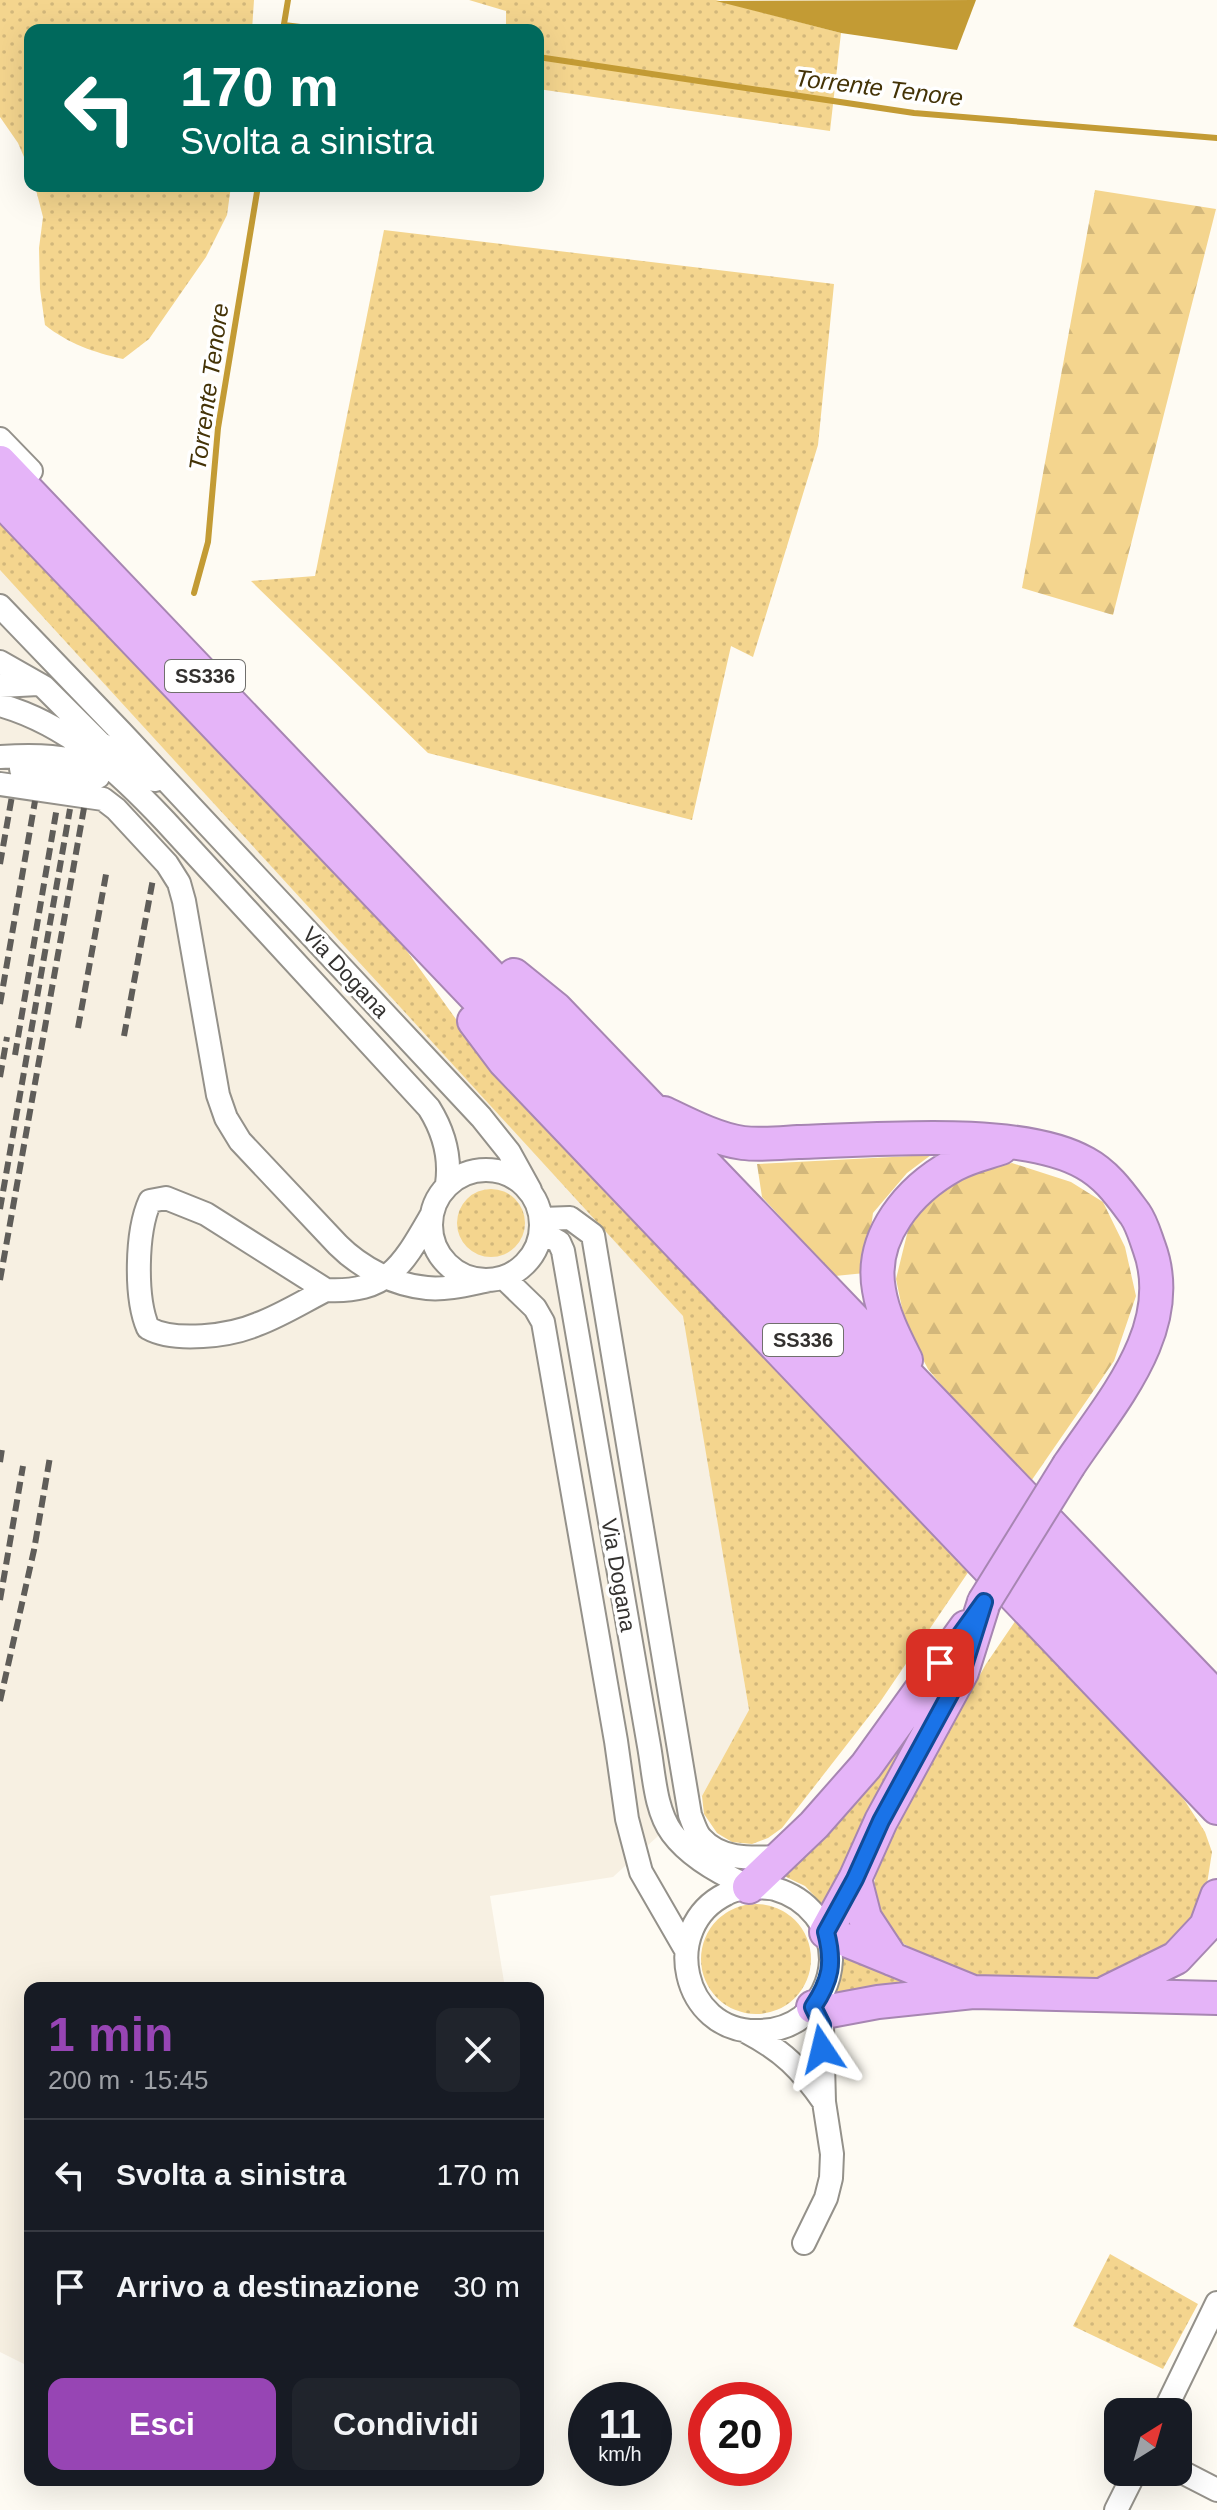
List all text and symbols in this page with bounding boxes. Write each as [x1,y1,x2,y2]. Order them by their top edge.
text: 170 m [180,55,339,118]
icon: left [48,56,152,160]
water label: Torrente Tenore [794,64,965,111]
text: Svolta a sinistra [180,121,434,162]
water label: Torrente Tenore [183,301,234,472]
road number: SS336 [165,660,245,692]
street label: Via Dogana [297,922,394,1023]
road number: SS336 [763,1324,843,1356]
street label: Via Dogana [596,1516,641,1634]
pin [906,1629,974,1697]
icon: arrive [918,1641,962,1685]
position arrow [780,2007,864,2091]
text: 1 min [48,2008,173,2061]
button: close [436,2008,520,2092]
text: 200 m · 15:45 [48,2065,208,2095]
icon: left [48,2153,92,2197]
text: Svolta a sinistra [116,2158,346,2191]
text: 170 m [437,2158,520,2191]
icon: arrive [48,2265,92,2309]
text: Arrivo a destinazione [116,2270,419,2303]
text: 30 m [453,2270,520,2303]
button: Esci [48,2378,276,2470]
button: Condividi [292,2378,520,2470]
speed limit sign: 20 [688,2382,792,2486]
north arrow [1104,2398,1192,2486]
map controls [1104,2398,1192,2486]
text: 11 [599,2402,641,2446]
text: km/h [598,2443,642,2465]

